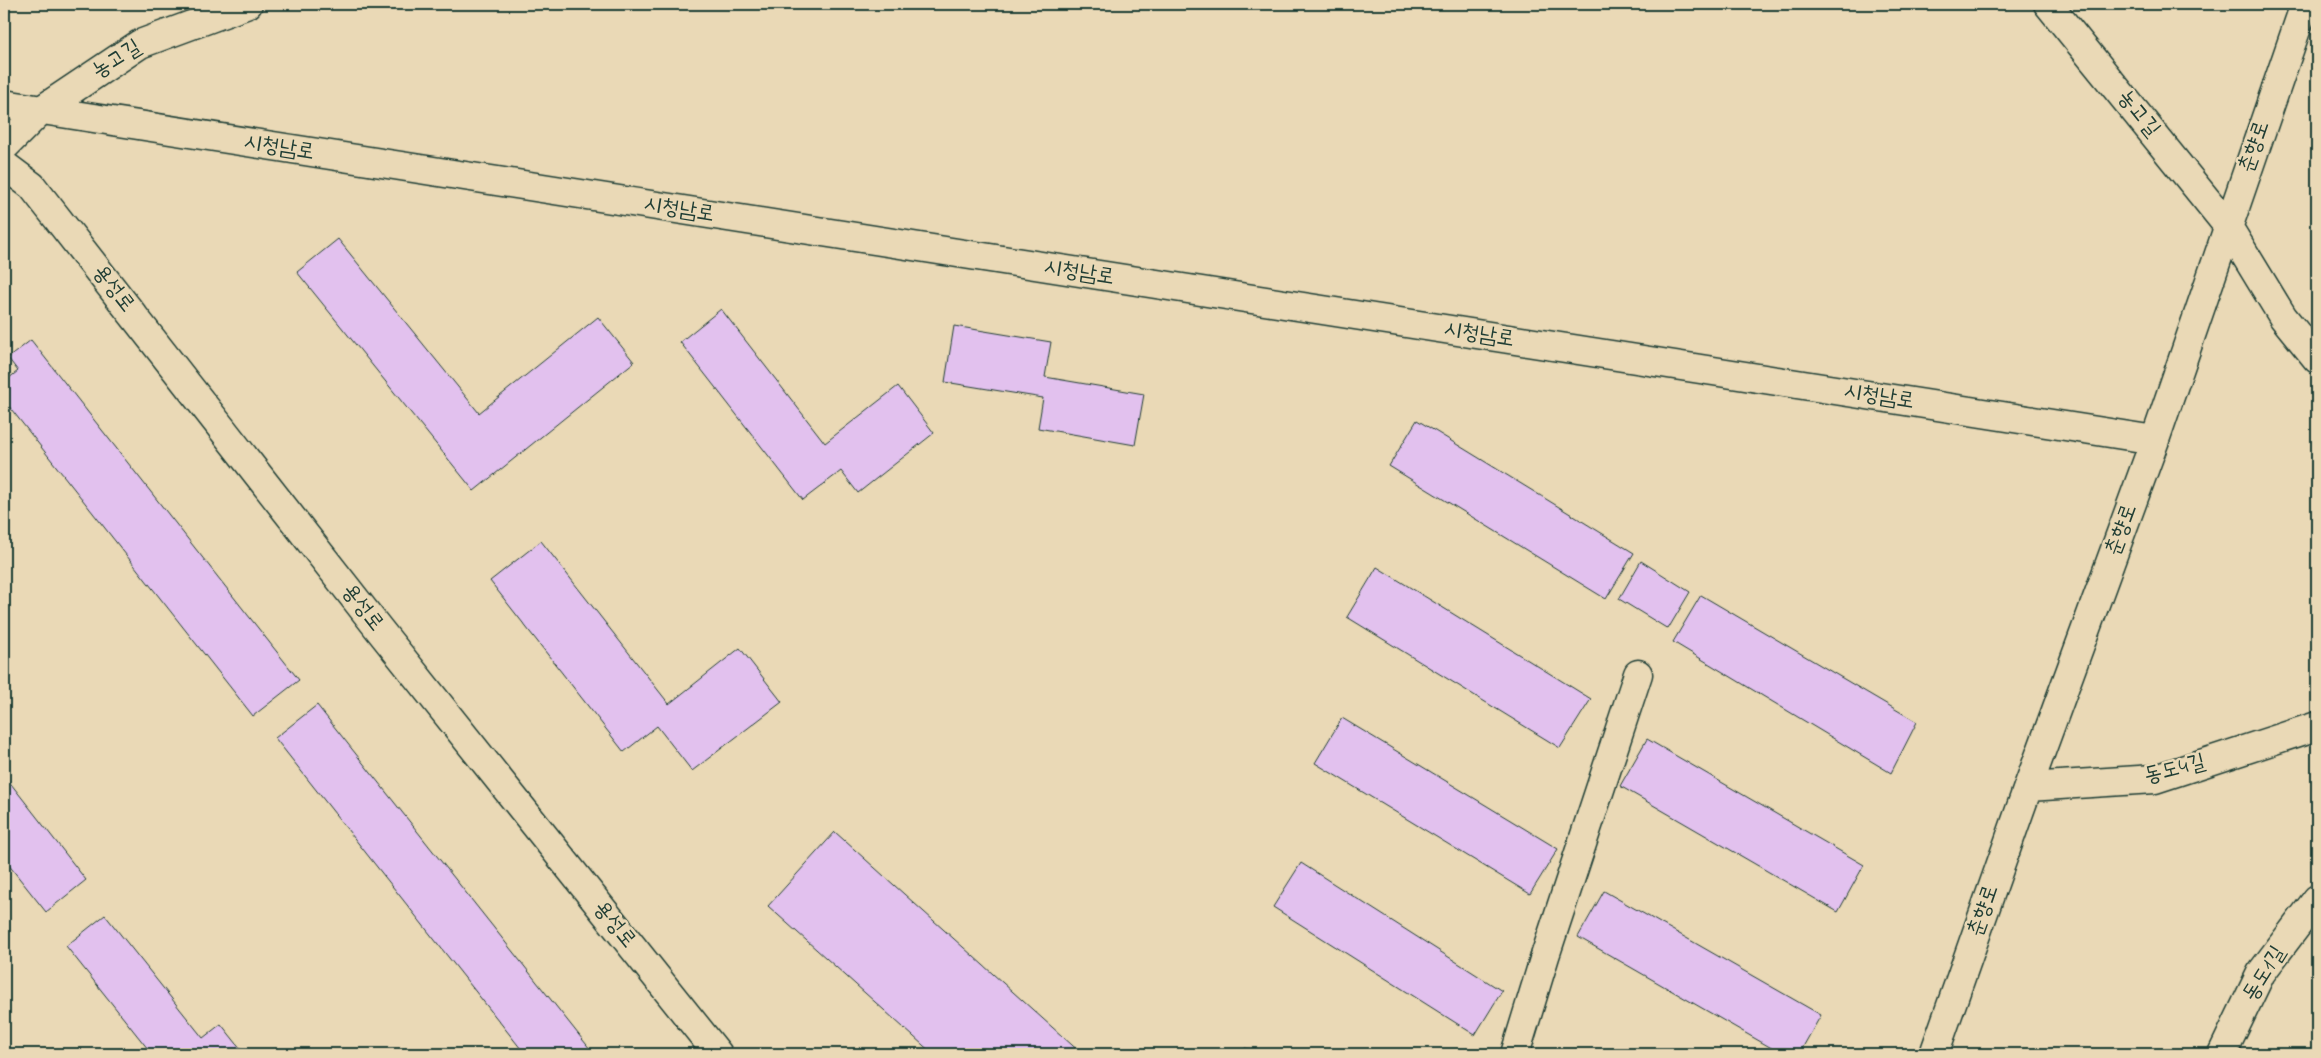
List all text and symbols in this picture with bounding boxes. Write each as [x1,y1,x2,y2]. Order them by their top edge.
street label: 농고길 [86,32,148,88]
street label: 농고길 [2109,83,2167,145]
street label: 춘향로 [2231,117,2279,177]
street label: 시청남로 [242,127,316,169]
street label: 시청남로 [642,189,716,231]
street label: 시청남로 [1042,252,1116,294]
street label: 용성로 [84,258,142,320]
street label: 시청남로 [1442,314,1516,356]
street label: 시청남로 [1842,376,1916,418]
street label: 춘향로 [2098,500,2146,560]
street label: 용성로 [333,577,391,639]
street label: 동도4길 [2141,747,2209,793]
street label: 춘향로 [1960,881,2008,941]
street label: 용성로 [585,894,643,956]
street label: 동도1길 [2236,940,2295,1008]

